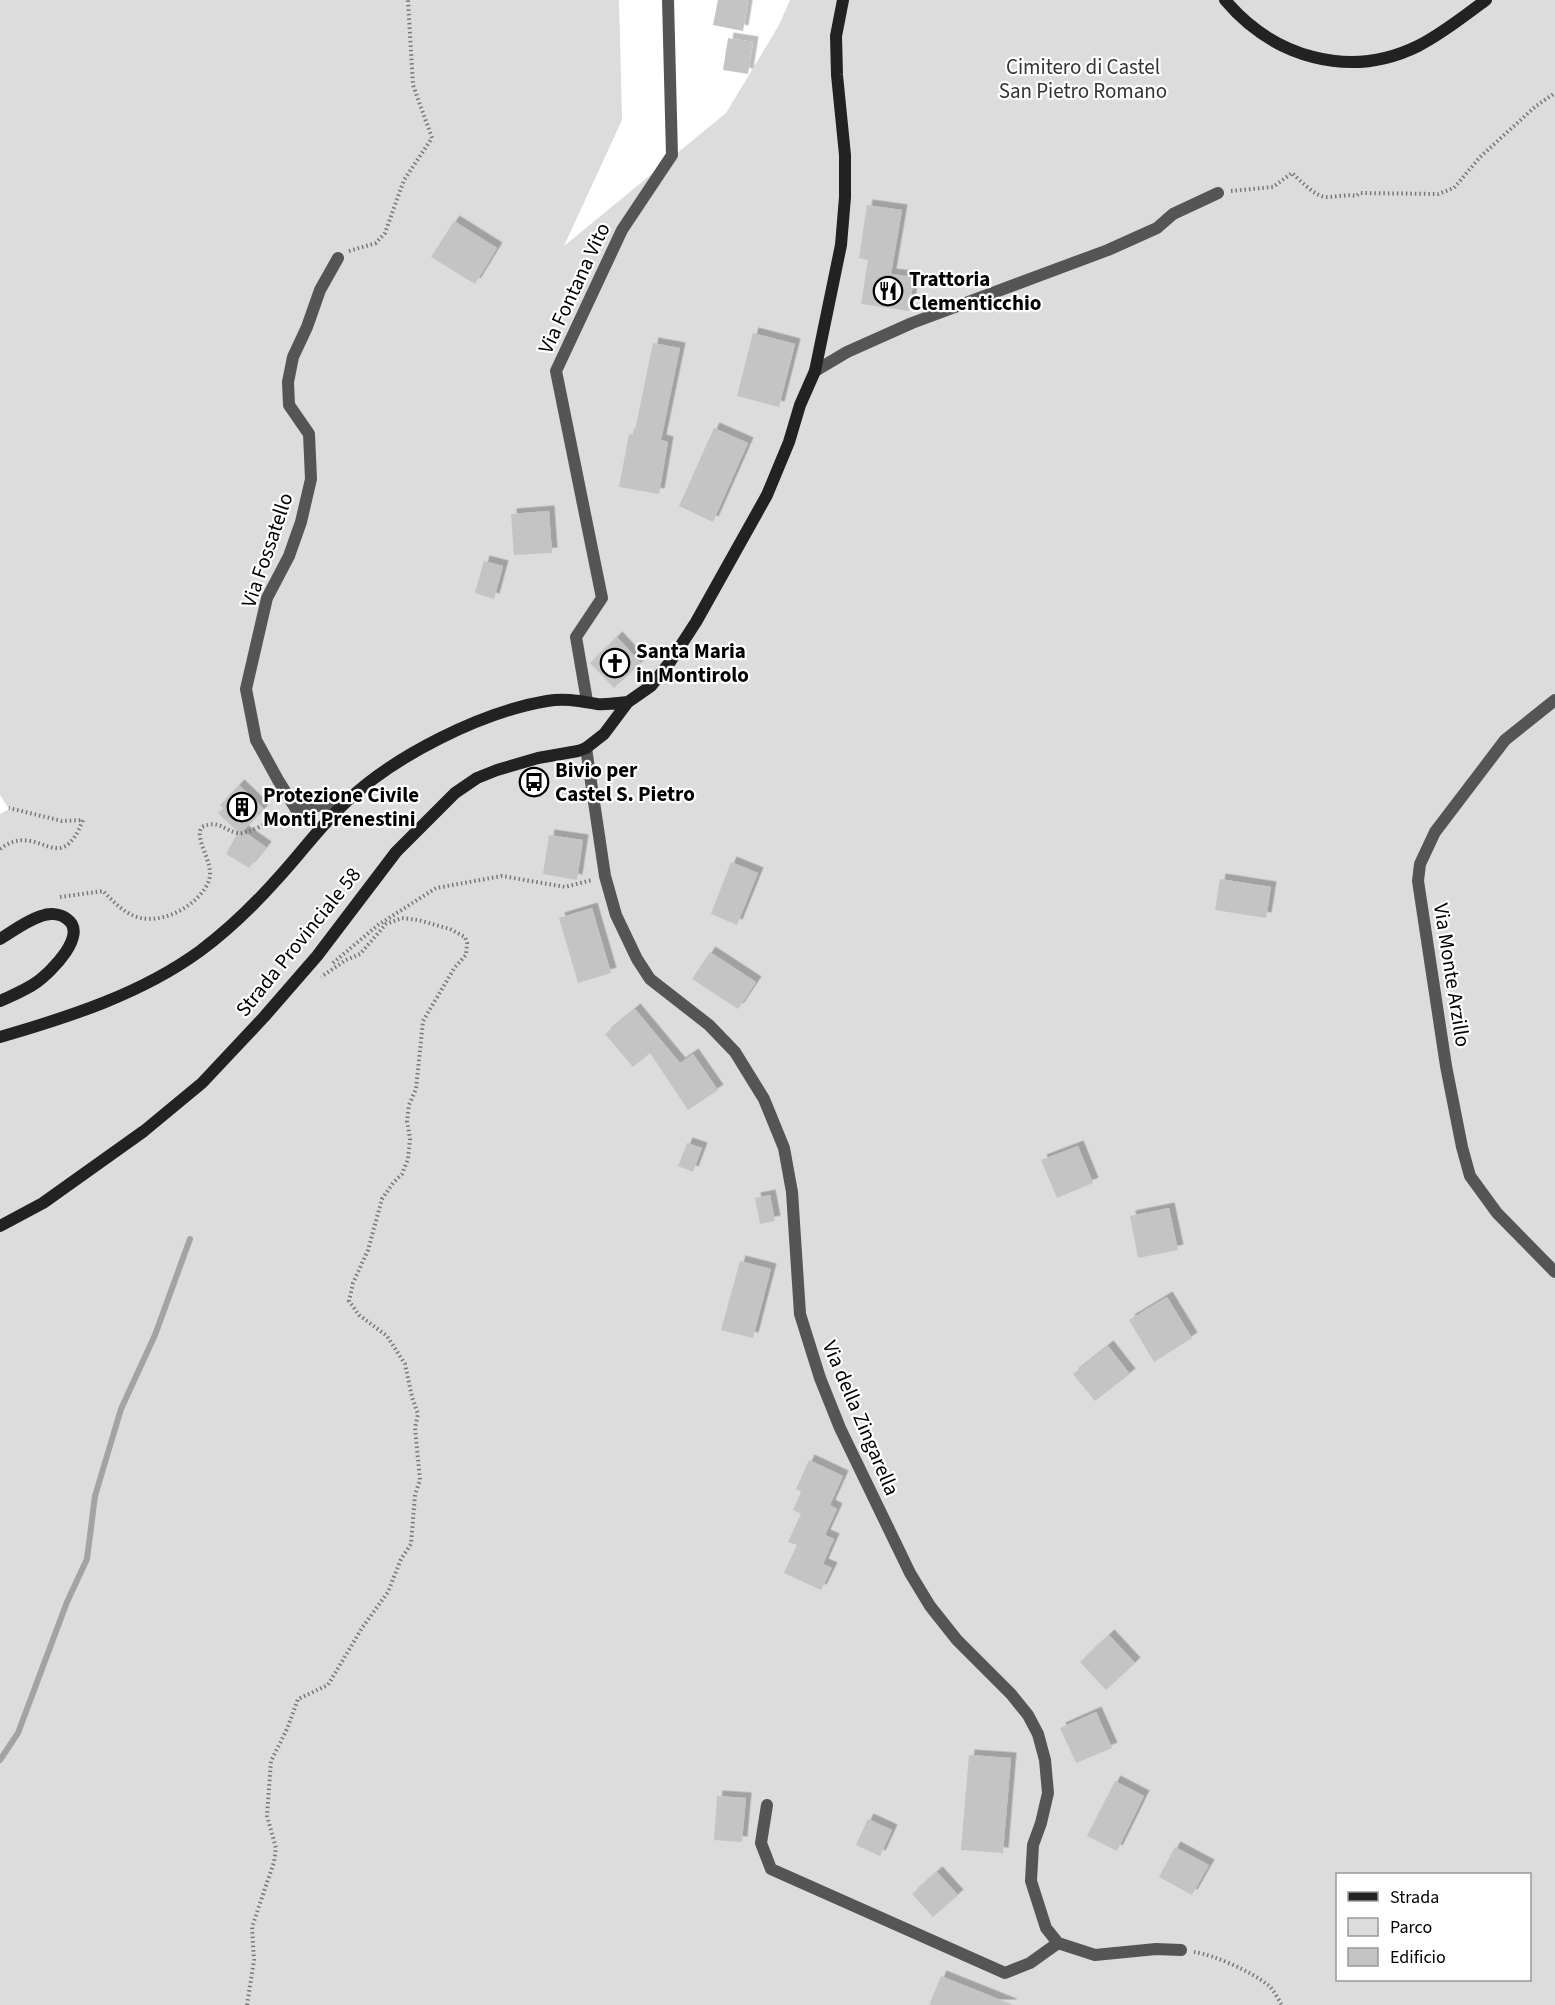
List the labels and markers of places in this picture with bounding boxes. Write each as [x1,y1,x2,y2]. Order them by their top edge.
place label: Trattoria Clementicchio [909,264,1041,318]
restaurant icon: Trattoria Clementicchio [872,275,904,307]
place label: Santa Maria in Montirolo [636,636,749,690]
church icon: Santa Maria in Montirolo [599,647,631,679]
place label: Bivio per Castel S. Pietro [555,755,695,809]
bus stop icon: Bivio per Castel S. Pietro [518,766,550,798]
place label: Protezione Civile Monti Prenestini [263,780,419,834]
building icon: Protezione Civile Monti Prenestini [226,791,258,823]

